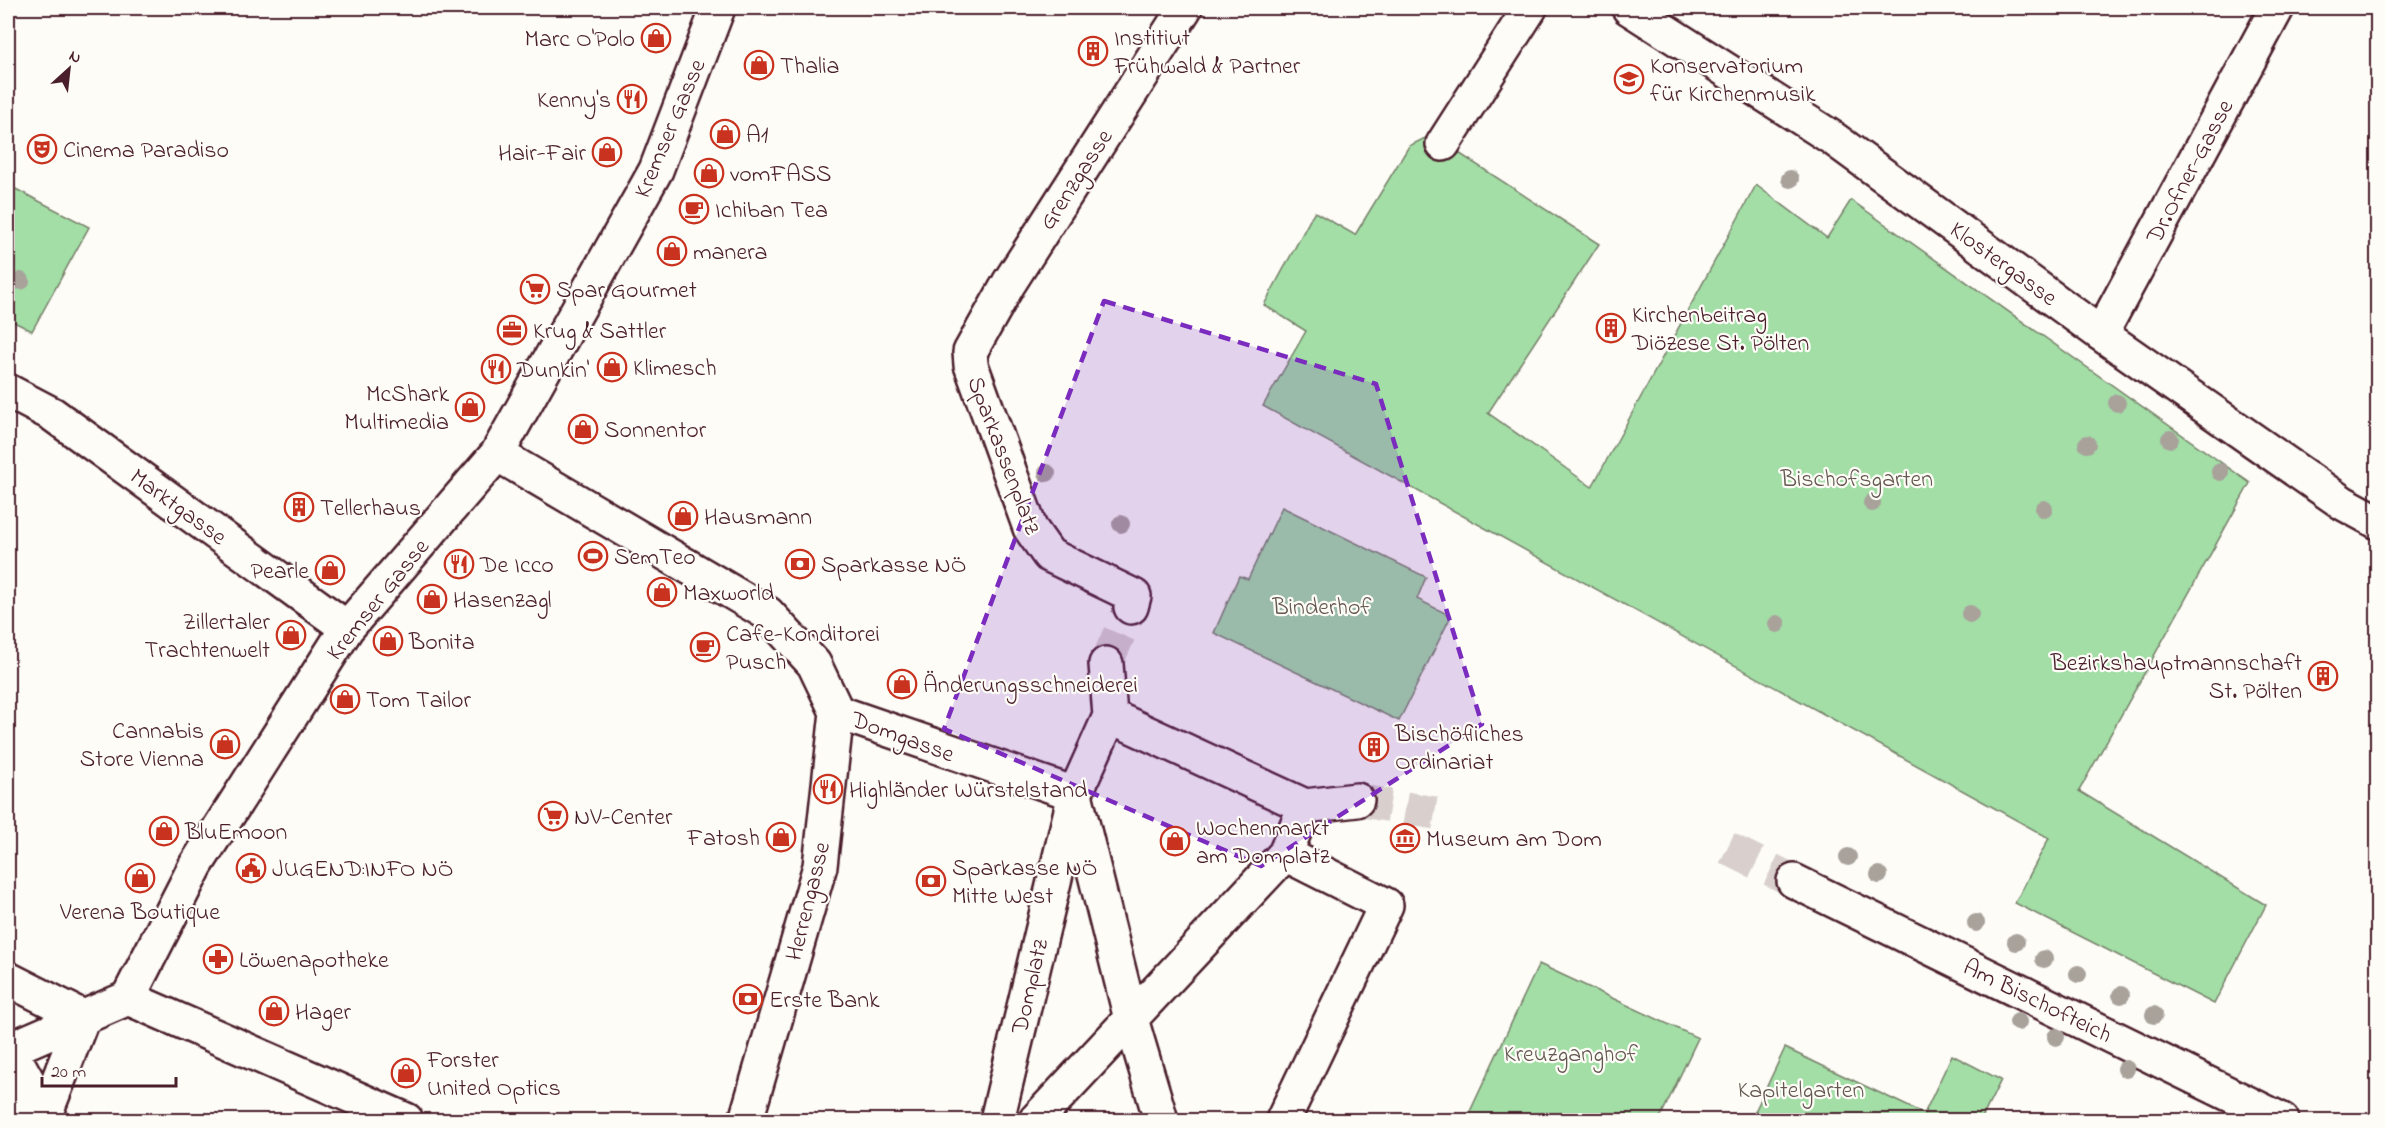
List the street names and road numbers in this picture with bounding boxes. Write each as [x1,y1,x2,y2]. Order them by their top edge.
street label: Kremser Gasse [626,54,716,204]
street label: Dr.Ofner-Gasse [2138,94,2244,251]
street label: Grenzgasse [1031,123,1123,238]
street label: Klostergasse [1941,214,2064,316]
street label: Sparkassenplatz [956,372,1049,541]
street label: Marktgasse [122,461,234,555]
street label: Kremser Gasse [319,532,439,669]
street label: Domgasse [845,703,959,773]
street label: Herrengasse [778,838,841,965]
street label: Domplatz [1003,935,1060,1038]
street label: Am Bischofteich [1956,951,2117,1053]

